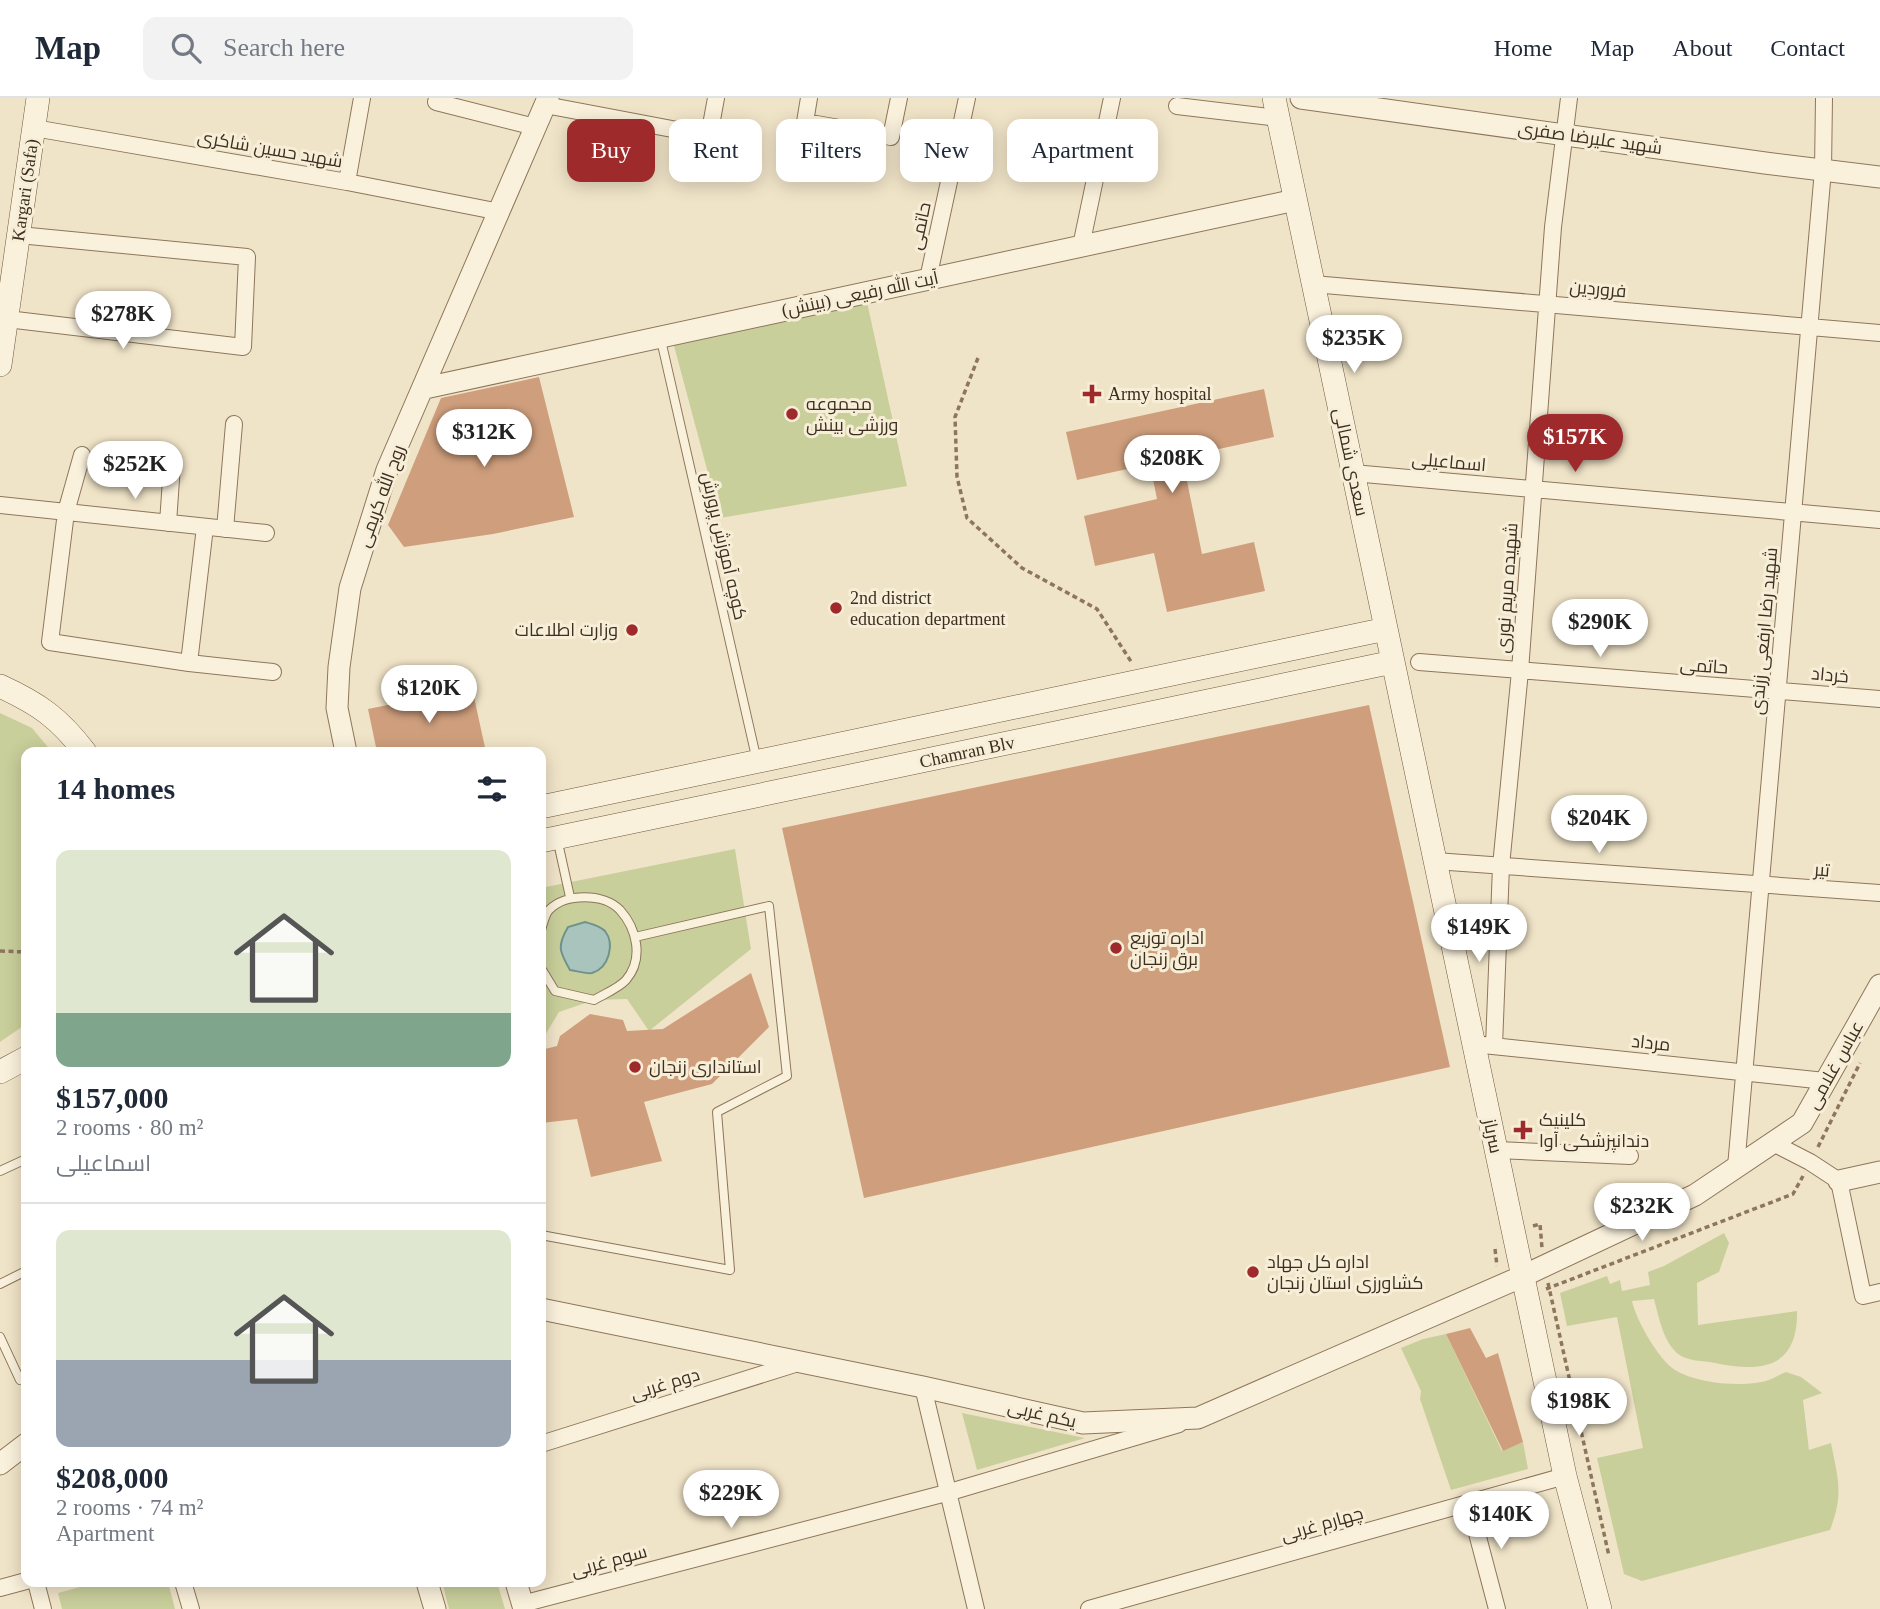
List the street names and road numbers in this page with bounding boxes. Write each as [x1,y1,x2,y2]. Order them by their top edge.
street label: شهید علیرضا صفری [1516,118,1663,159]
street label: شهید حسین شاکری [196,126,344,173]
street label: Kargari (Safa) [8,138,43,243]
street label: حاتمی [905,200,936,252]
street label: آیت الله رفیعی (بینش) [779,266,941,321]
street label: فروردین [1569,277,1627,302]
street label: سعدی شمالی [1329,406,1372,518]
street label: روح الله کریمی [351,441,411,551]
street label: اسماعیلی [1411,449,1487,476]
street label: کوچه آموزش پرورش [695,470,751,622]
street label: شهیده مریم نوری [1492,522,1524,654]
street label: شهید رضا ارفعی زرندی [1747,547,1782,716]
street label: حاتمی [1679,654,1729,679]
street label: خرداد [1810,663,1850,688]
street label: Chamran Blv [918,732,1016,772]
street label: تیر [1813,859,1831,882]
street label: عباس غلامی [1803,1017,1868,1113]
street label: مرداد [1630,1031,1672,1056]
street label: سرباز [1478,1116,1506,1155]
street label: دوم غربی [628,1364,702,1406]
street label: یکم غربی [1005,1396,1078,1434]
street label: چهارم غربی [1279,1503,1366,1547]
street label: سوم غربی [569,1541,650,1583]

